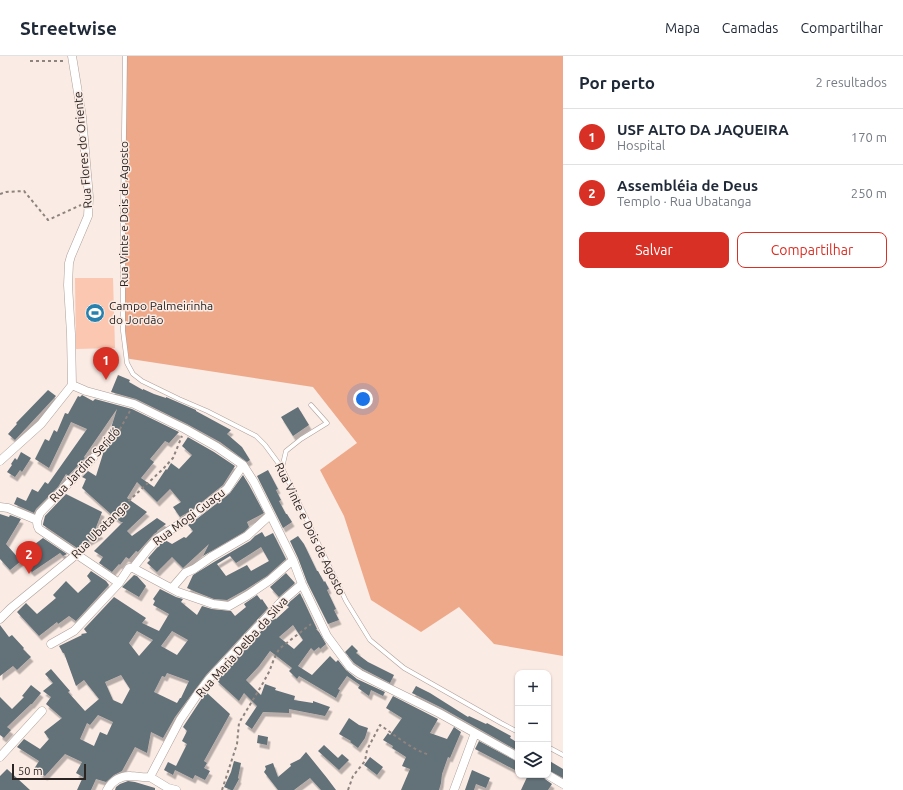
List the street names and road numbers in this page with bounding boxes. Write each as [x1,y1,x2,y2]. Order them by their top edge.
street label: Rua Flores do Oriente [71,91,94,209]
street label: Rua Vinte e Dois de Agosto [117,141,130,287]
street label: Rua Jardim Seridó [47,425,123,505]
street label: Rua Vinte e Dois de Agosto [273,460,348,597]
street label: Rua Mogi Guaçu [150,485,227,548]
street label: Rua Ubatanga [68,498,131,561]
street label: Rua Maria Delba da Silva [193,594,290,700]

